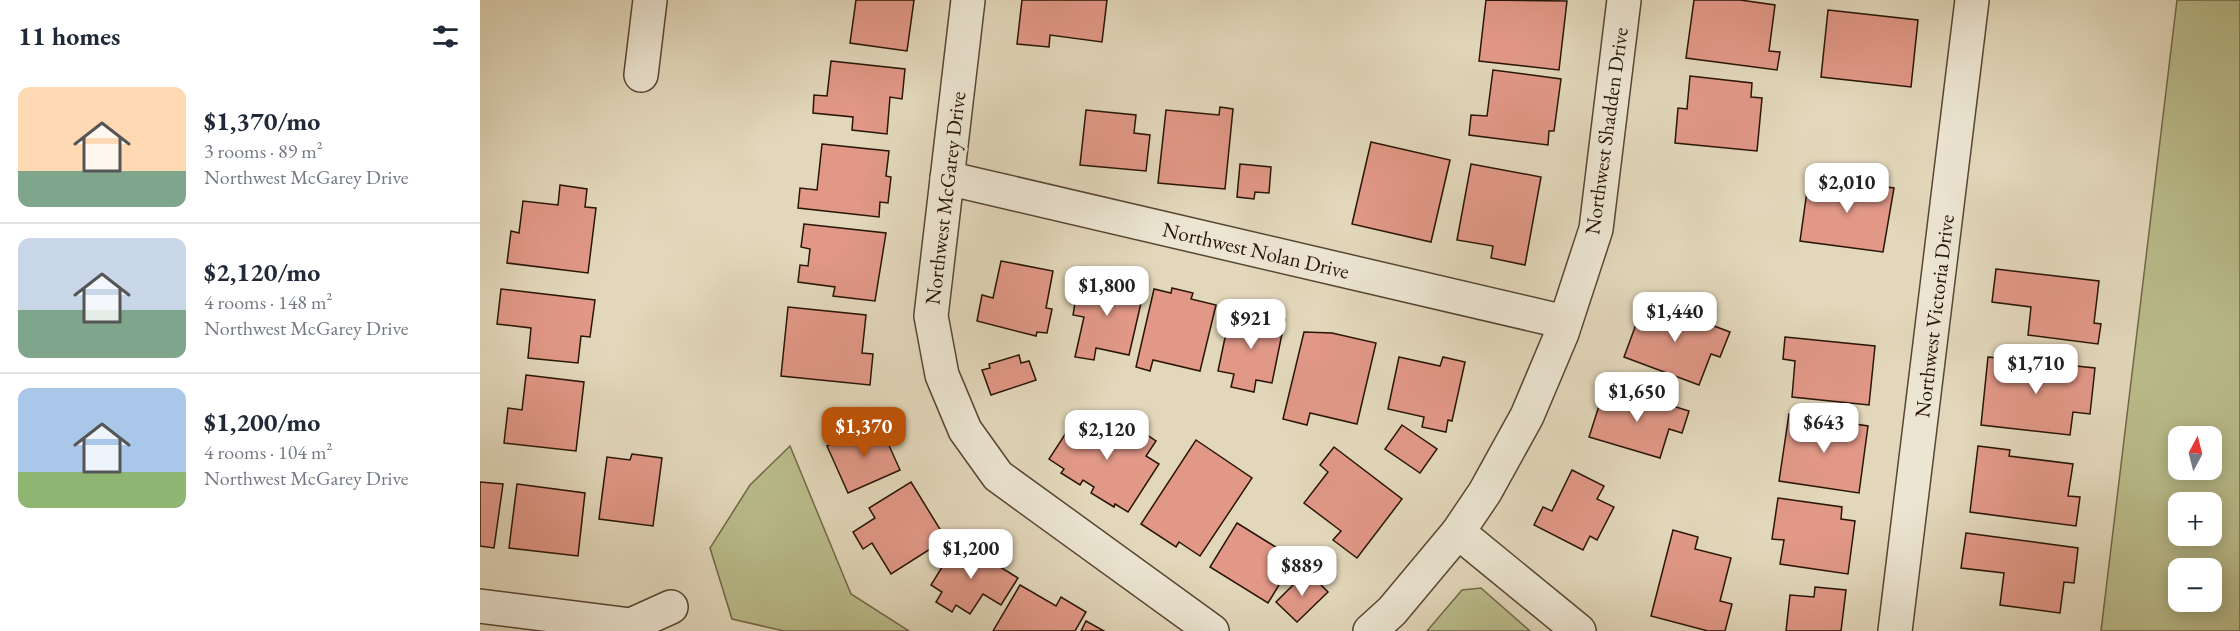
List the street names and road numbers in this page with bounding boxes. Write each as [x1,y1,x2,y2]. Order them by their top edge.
street label: Northwest Shadden Drive [1578,26,1634,236]
street label: Northwest McGarey Drive [919,90,971,306]
street label: Northwest Victoria Drive [1908,213,1960,419]
street label: Northwest Nolan Drive [1160,215,1352,285]

